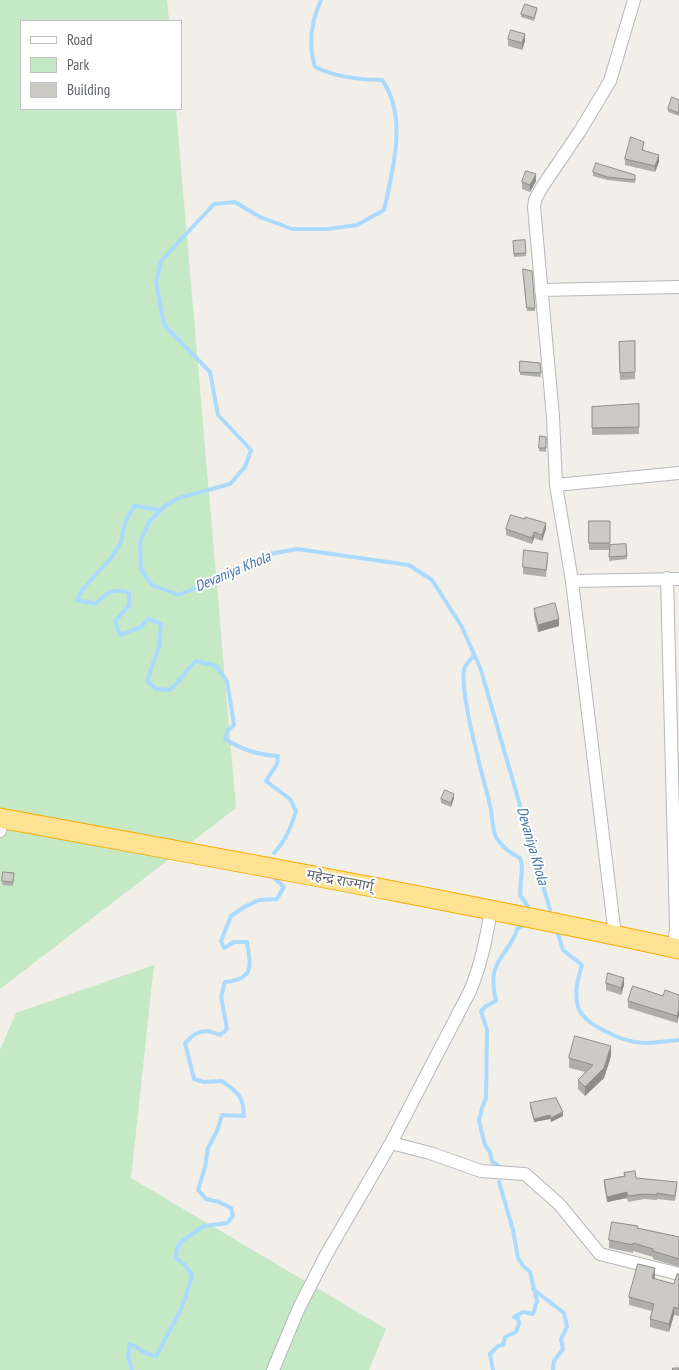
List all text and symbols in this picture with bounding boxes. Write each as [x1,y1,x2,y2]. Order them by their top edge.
legend [20,20,182,110]
text: Road [67,30,93,49]
text: Park [67,55,89,74]
text: Building [67,80,110,99]
water label: Devaniya Khola [193,548,273,596]
water label: Devaniya Khola [512,805,552,887]
street label: महेन्द्र राज्मार्ग् [305,866,375,896]

